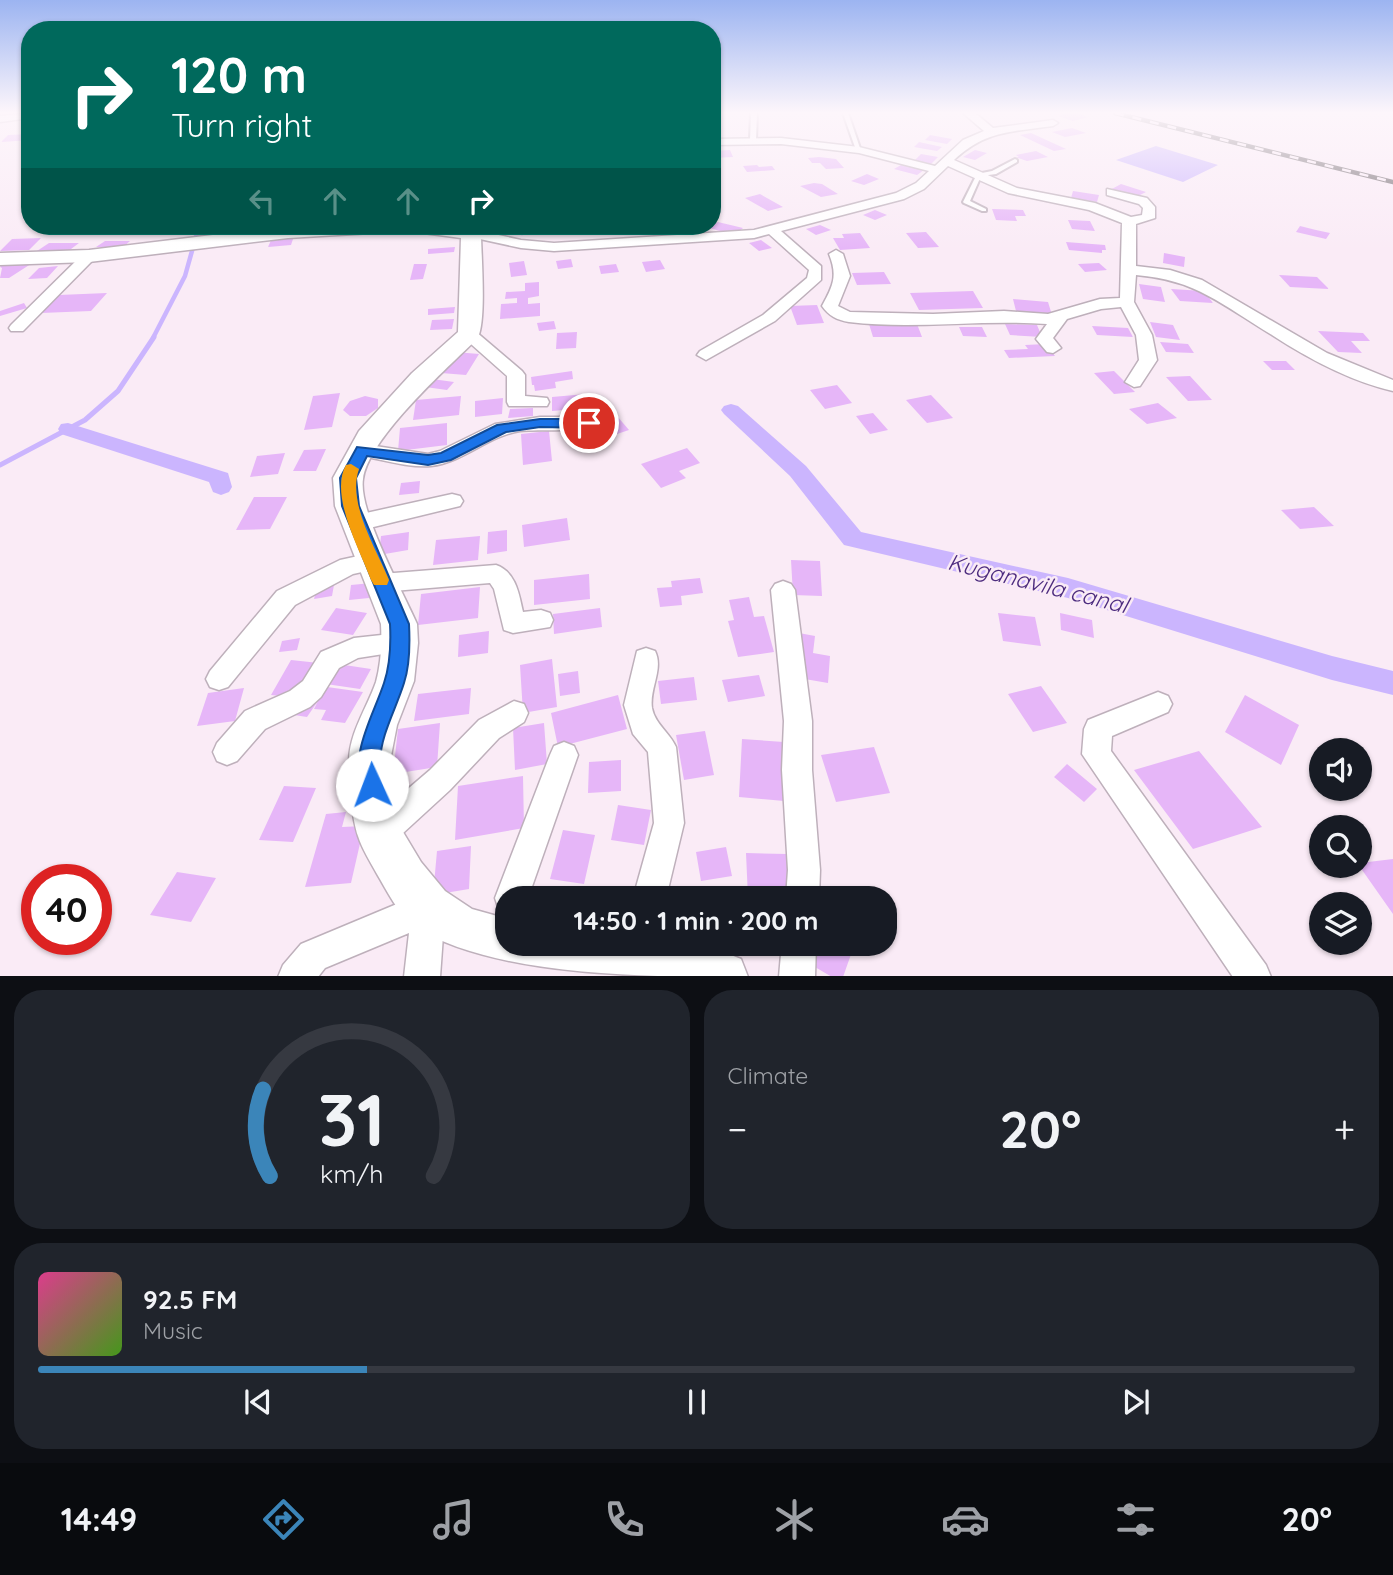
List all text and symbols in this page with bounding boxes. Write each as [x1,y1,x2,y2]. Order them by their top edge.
text: 120 m [171,44,307,105]
icon: right [56,49,147,140]
text: Turn right [171,105,312,145]
icon: left [243,182,281,220]
icon: ahead [316,182,354,220]
icon: ahead [389,182,427,220]
icon: right [462,182,500,220]
pin [559,393,619,453]
icon: arrive [570,404,608,442]
water label: Kuganavila canal [945,547,1133,620]
map controls [1309,738,1372,955]
button: sound [1309,738,1372,801]
position arrow [335,748,409,822]
button: search [1309,815,1372,878]
speed limit sign: 40 [21,864,112,955]
button: layers [1309,892,1372,955]
text: 14:50 · 1 min · 200 m [573,904,819,937]
text: Climate [728,1061,808,1090]
text: 31 [318,1073,385,1164]
text: 20° [999,1096,1081,1161]
text: − [728,1105,747,1153]
text: + [1334,1105,1355,1153]
text: km/h [320,1157,383,1188]
text: 92.5 FM [143,1283,237,1316]
text: Music [143,1316,203,1345]
icon: previous [239,1383,277,1421]
icon: pause [678,1383,716,1421]
icon: next [1117,1383,1155,1421]
icon: directions [259,1495,308,1544]
icon: music [429,1495,478,1544]
icon: phone [600,1495,649,1544]
icon: climate [770,1495,819,1544]
icon: car [941,1495,990,1544]
icon: filters [1111,1495,1160,1544]
text: 14:49 [61,1499,137,1539]
text: 20° [1282,1499,1332,1539]

